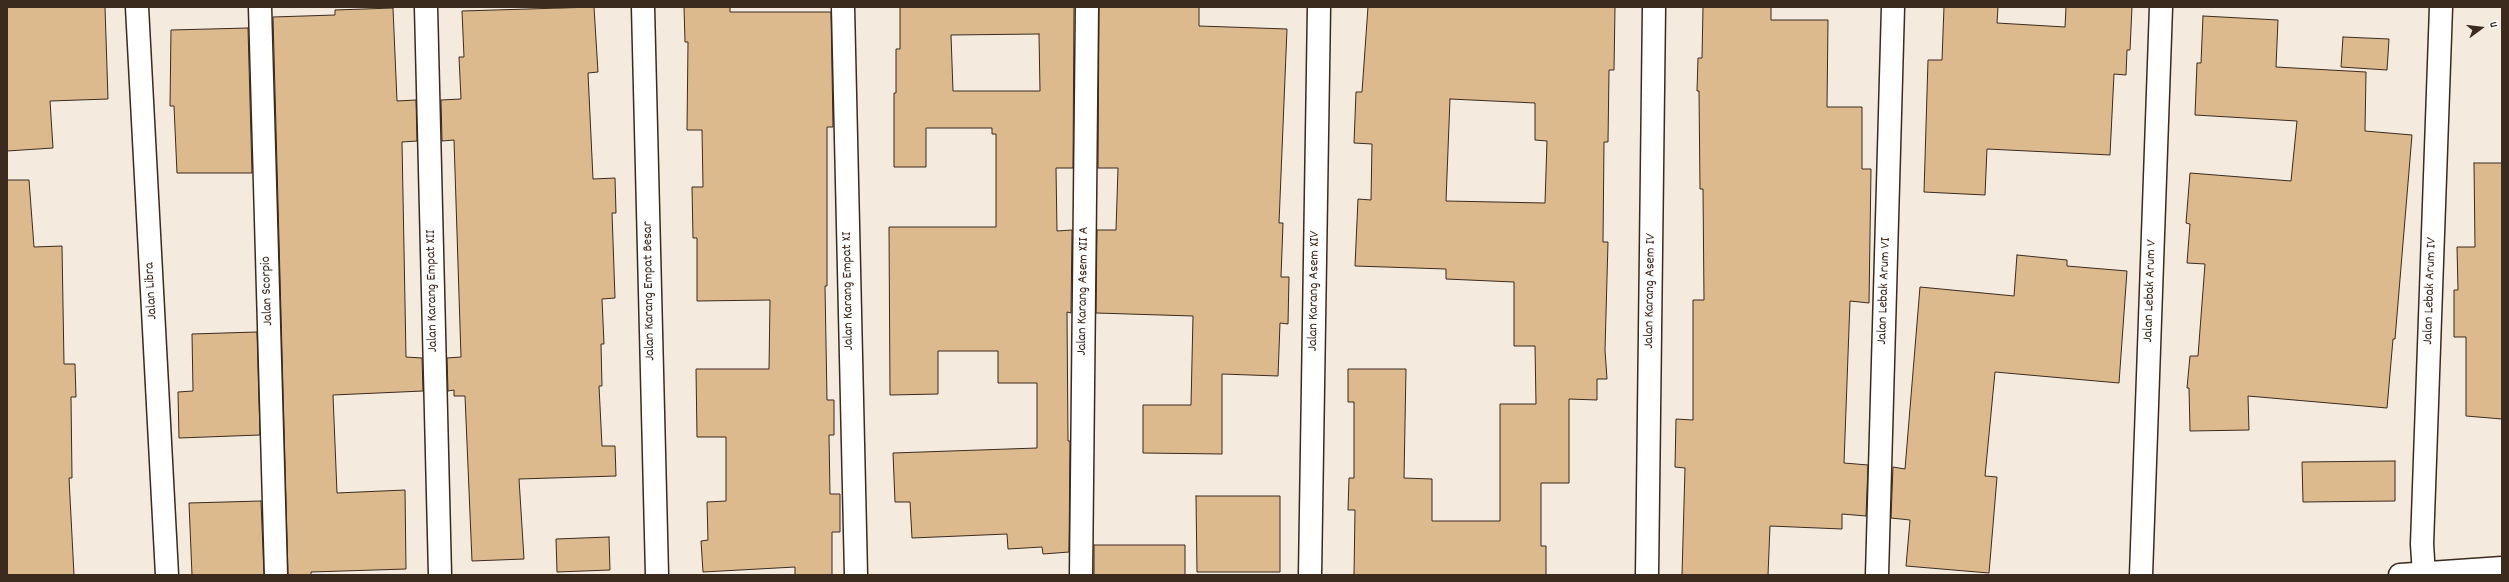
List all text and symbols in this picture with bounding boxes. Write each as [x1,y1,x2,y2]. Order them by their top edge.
north arrow [2461,8,2501,48]
text: U [2484,20,2501,30]
street label: Jalan Karang Empat Besar [640,221,660,361]
street label: Jalan Karang Asem XII A [1074,226,1094,356]
street label: Jalan Karang Empat XII [424,229,442,353]
street label: Jalan Karang Asem XIV [1306,231,1324,351]
street label: Jalan Karang Empat XI [840,232,858,350]
street label: Jalan Karang Asem IV [1642,233,1660,349]
street label: Jalan Lebak Arum VI [1875,237,1895,345]
street label: Jalan Lebak Arum IV [2421,237,2441,345]
street label: Jalan Lebak Arum V [2141,239,2161,343]
street label: Jalan Scorpio [258,256,278,326]
street label: Jalan Libra [142,262,162,320]

